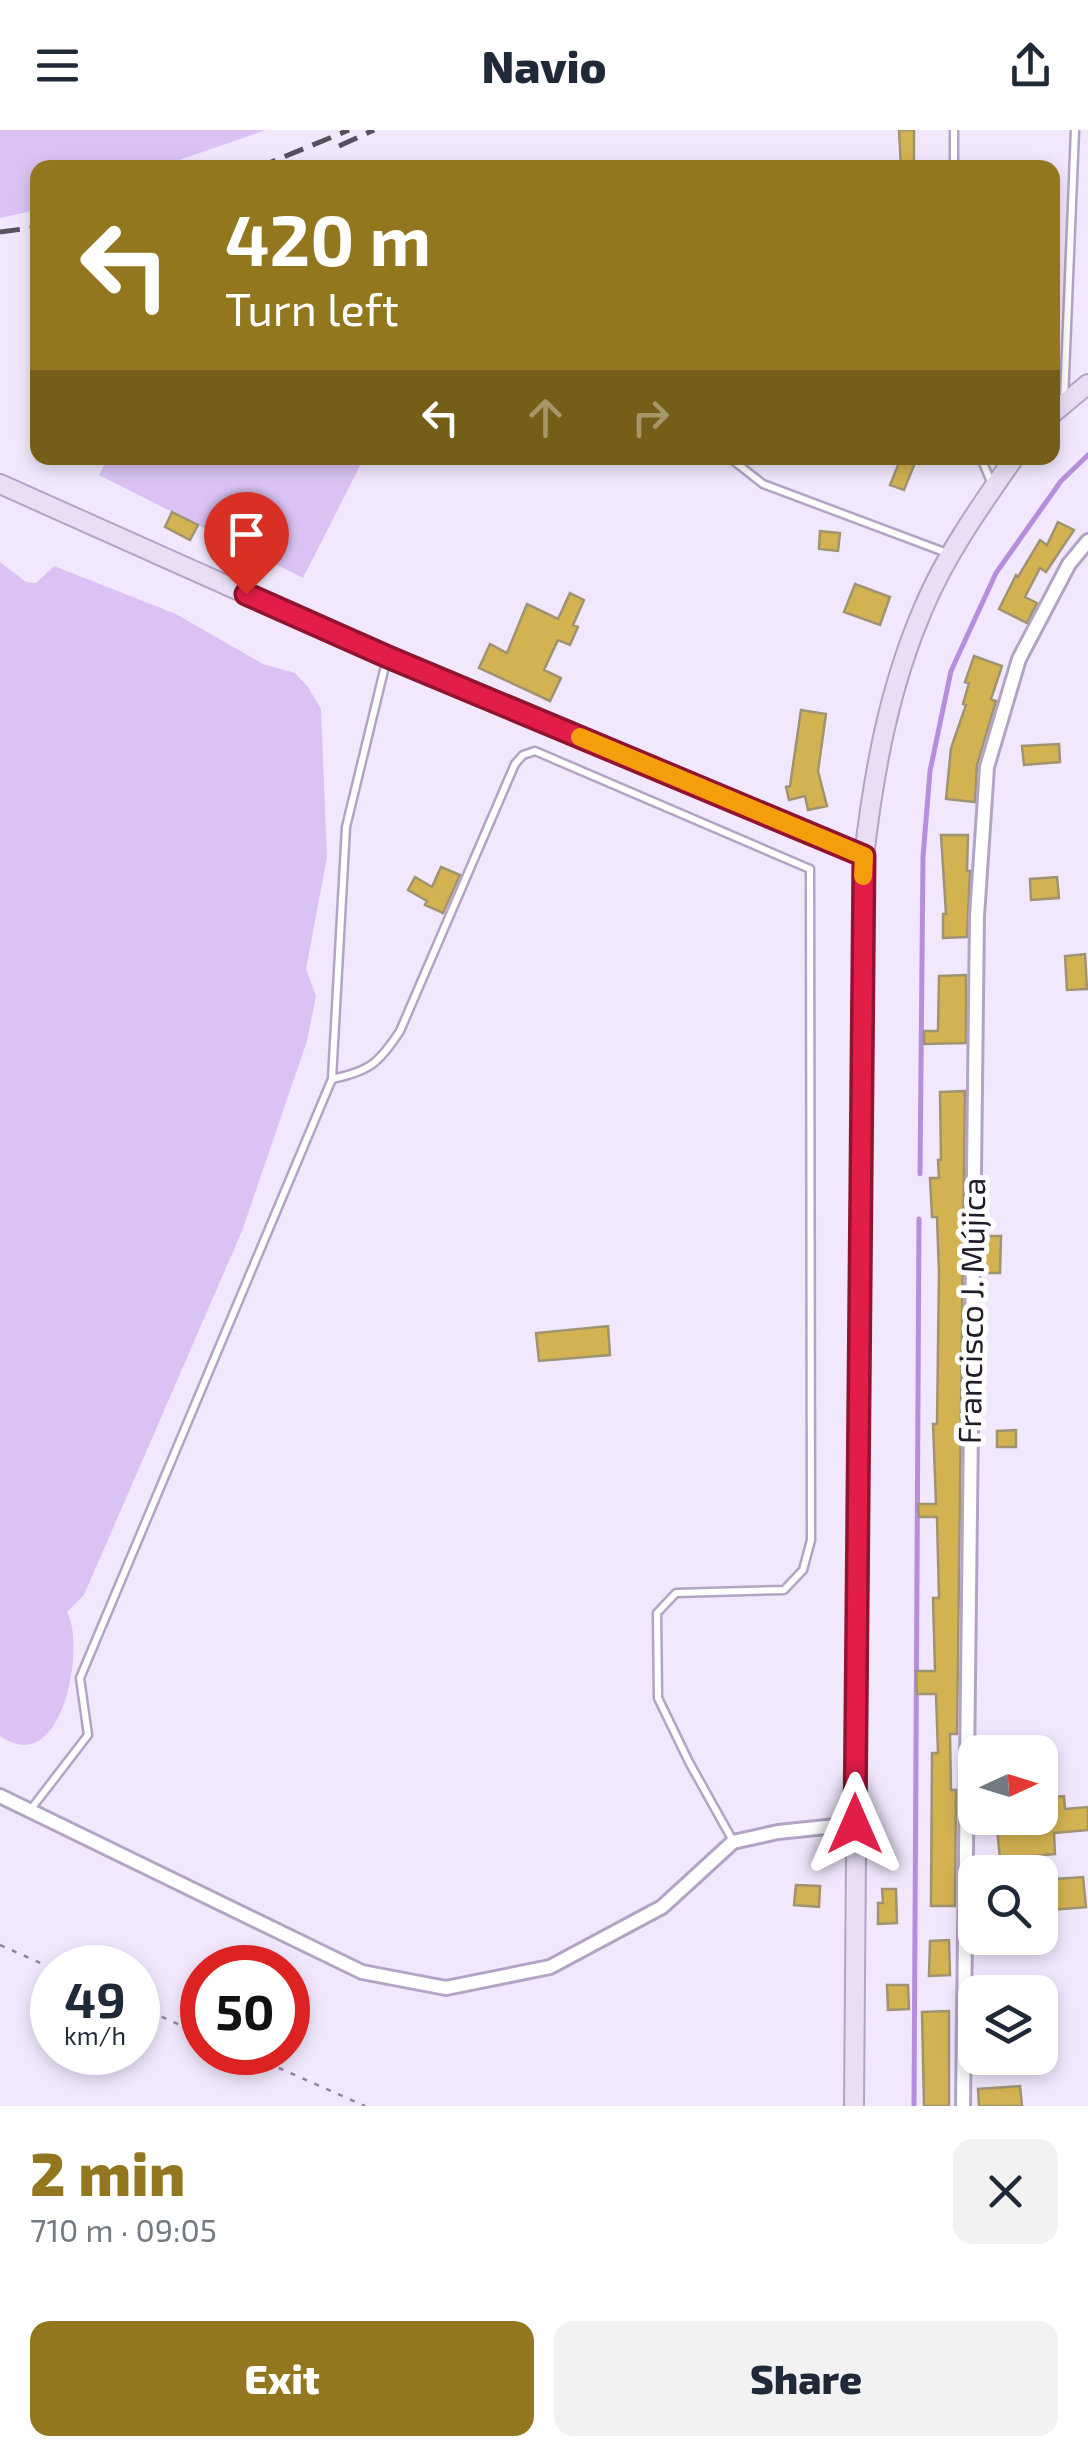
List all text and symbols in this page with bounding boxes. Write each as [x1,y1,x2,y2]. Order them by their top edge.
icon: menu [30,38,85,93]
text: Navio [481,38,607,92]
icon: share [1003,38,1058,93]
text: 420 m [225,196,431,280]
icon: left [60,200,190,330]
text: Turn left [225,281,399,335]
icon: left [413,390,468,445]
icon: ahead [518,390,573,445]
icon: right [623,390,678,445]
pin [204,492,289,595]
icon: arrive [219,507,274,562]
street label: Francisco J. Mújica [949,1177,992,1444]
north arrow [958,1735,1058,1835]
map controls [958,1735,1058,2075]
position arrow [803,1772,907,1876]
button: search [958,1855,1058,1955]
speed limit sign: 50 [180,1945,310,2075]
text: 49 [64,1968,126,2028]
button: layers [958,1975,1058,2075]
text: km/h [64,2020,126,2050]
text: 2 min [30,2136,185,2208]
button: close [953,2139,1058,2244]
text: 710 m · 09:05 [30,2210,217,2248]
button: Exit [30,2321,534,2436]
button: Share [554,2321,1058,2436]

